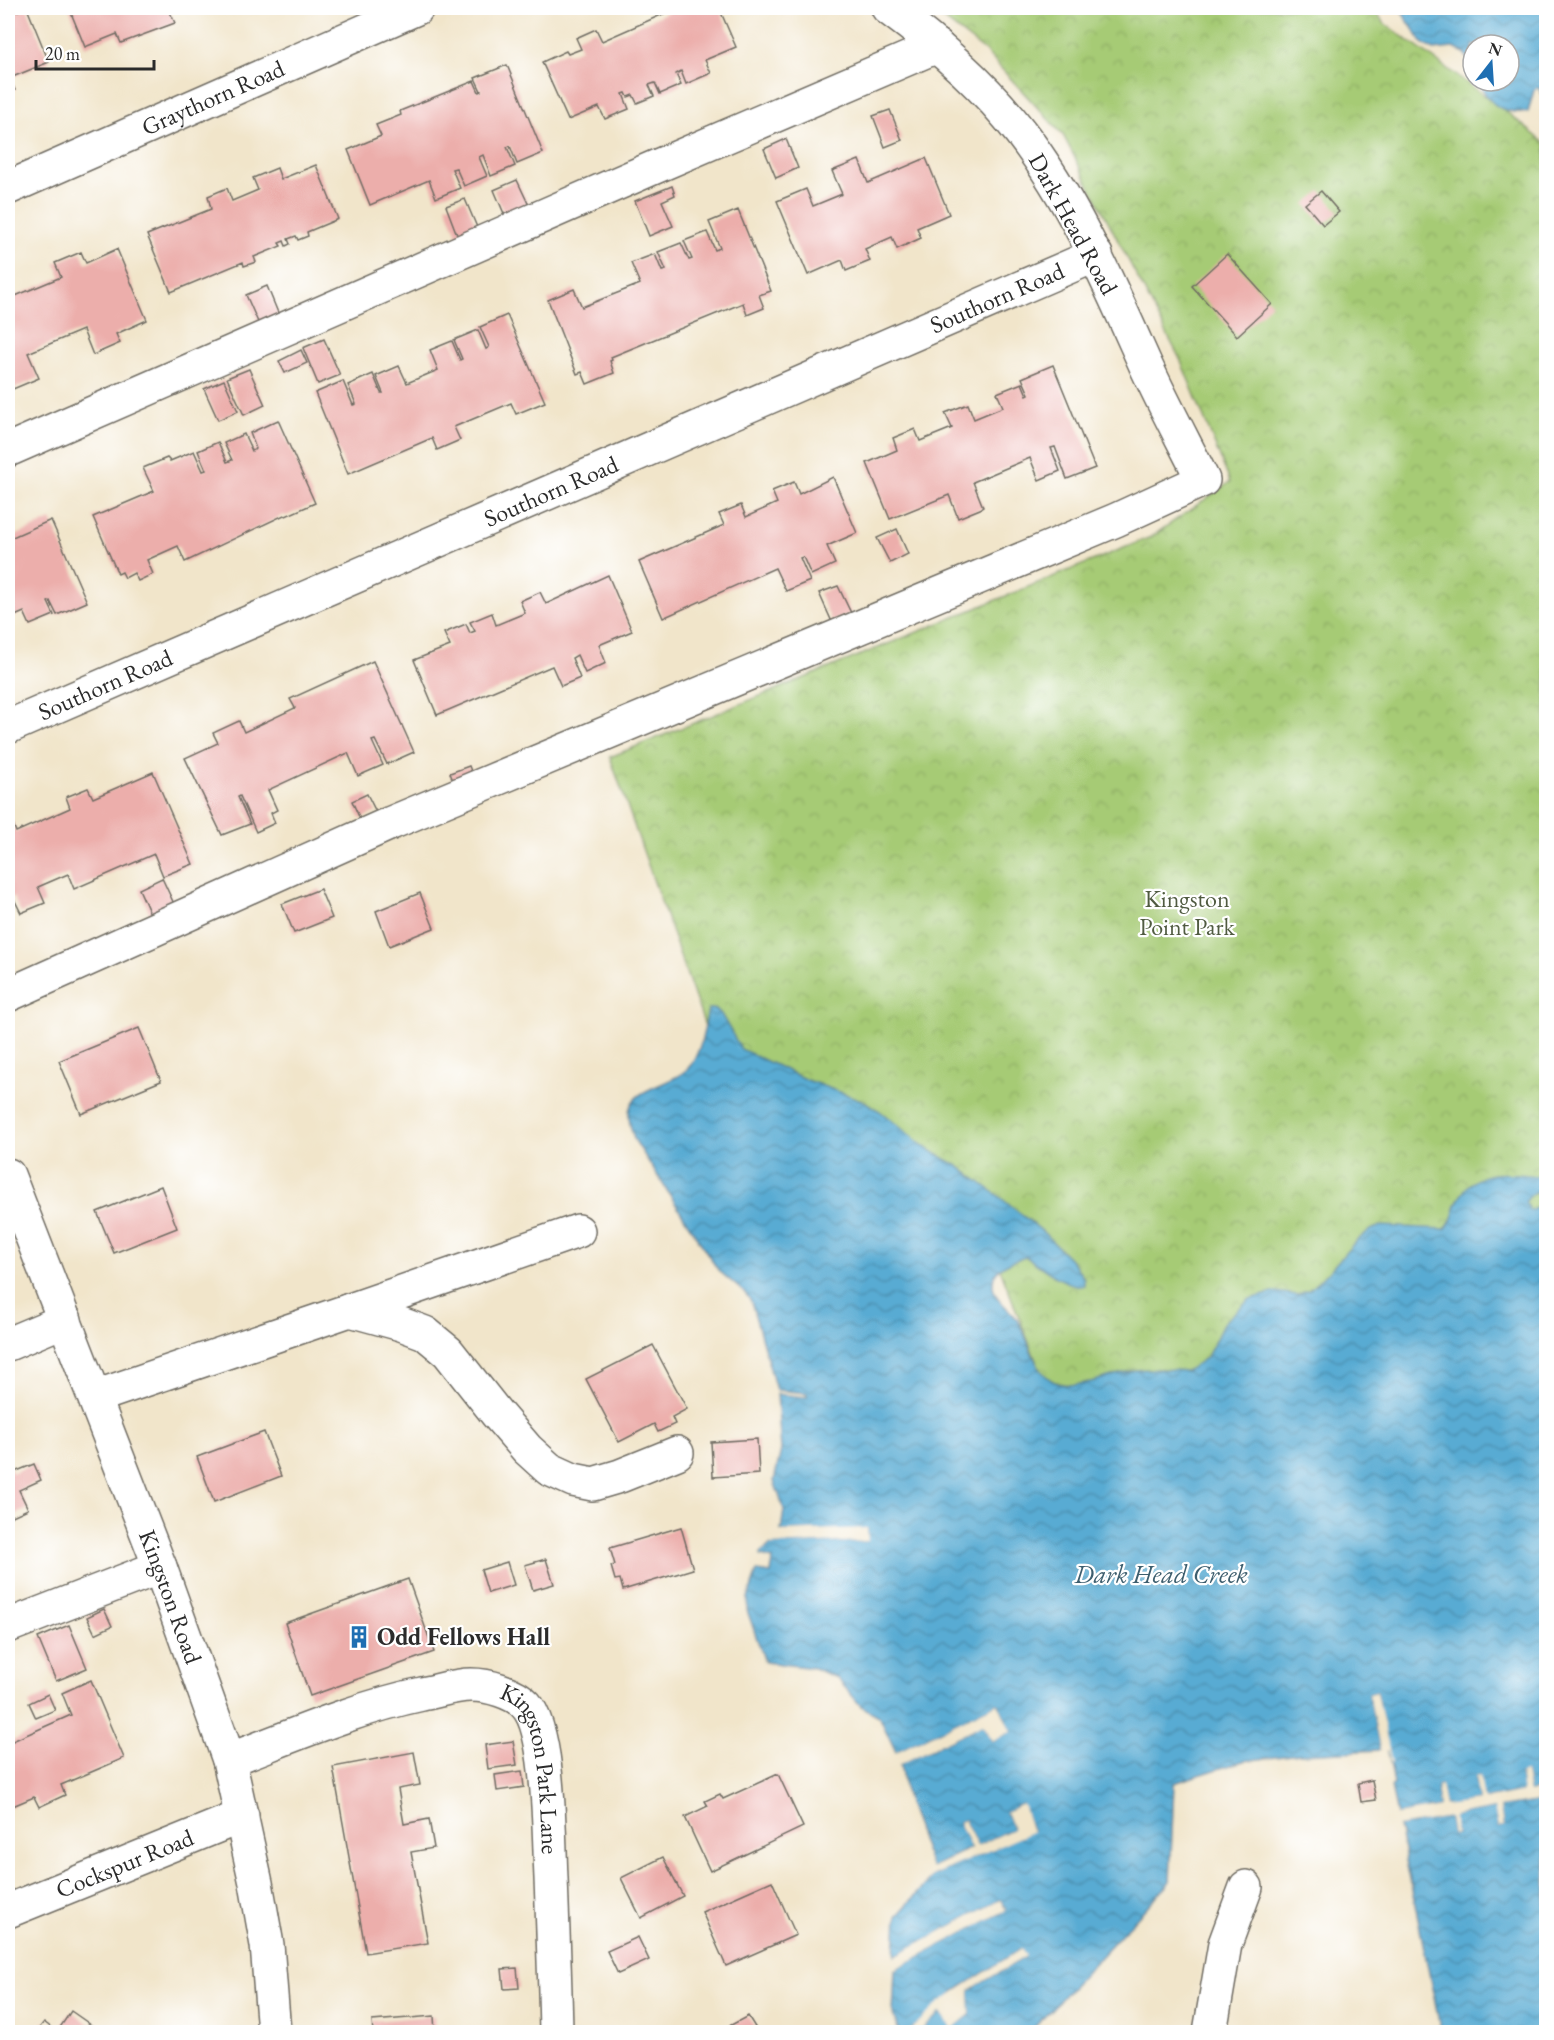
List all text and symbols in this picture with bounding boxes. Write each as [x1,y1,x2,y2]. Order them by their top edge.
scale bar [36,33,154,71]
north arrow [1461,33,1521,93]
text: N [1486,37,1505,61]
text: 20 m [45,42,80,65]
street label: Graythorn Road [137,52,290,142]
street label: Dark Head Road [1022,147,1126,301]
street label: Southorn Road [925,254,1069,340]
street label: Southorn Road [479,448,624,534]
street label: Southorn Road [33,641,178,727]
park label: Kingston Point Park [1139,883,1236,942]
street label: Kingston Road [132,1525,210,1669]
water label: Dark Head Creek [1073,1557,1248,1591]
place label: Odd Fellows Hall [377,1621,550,1652]
building icon: Odd Fellows Hall [346,1624,372,1650]
street label: Kingston Park Lane [496,1676,566,1855]
street label: Cockspur Road [51,1821,199,1905]

